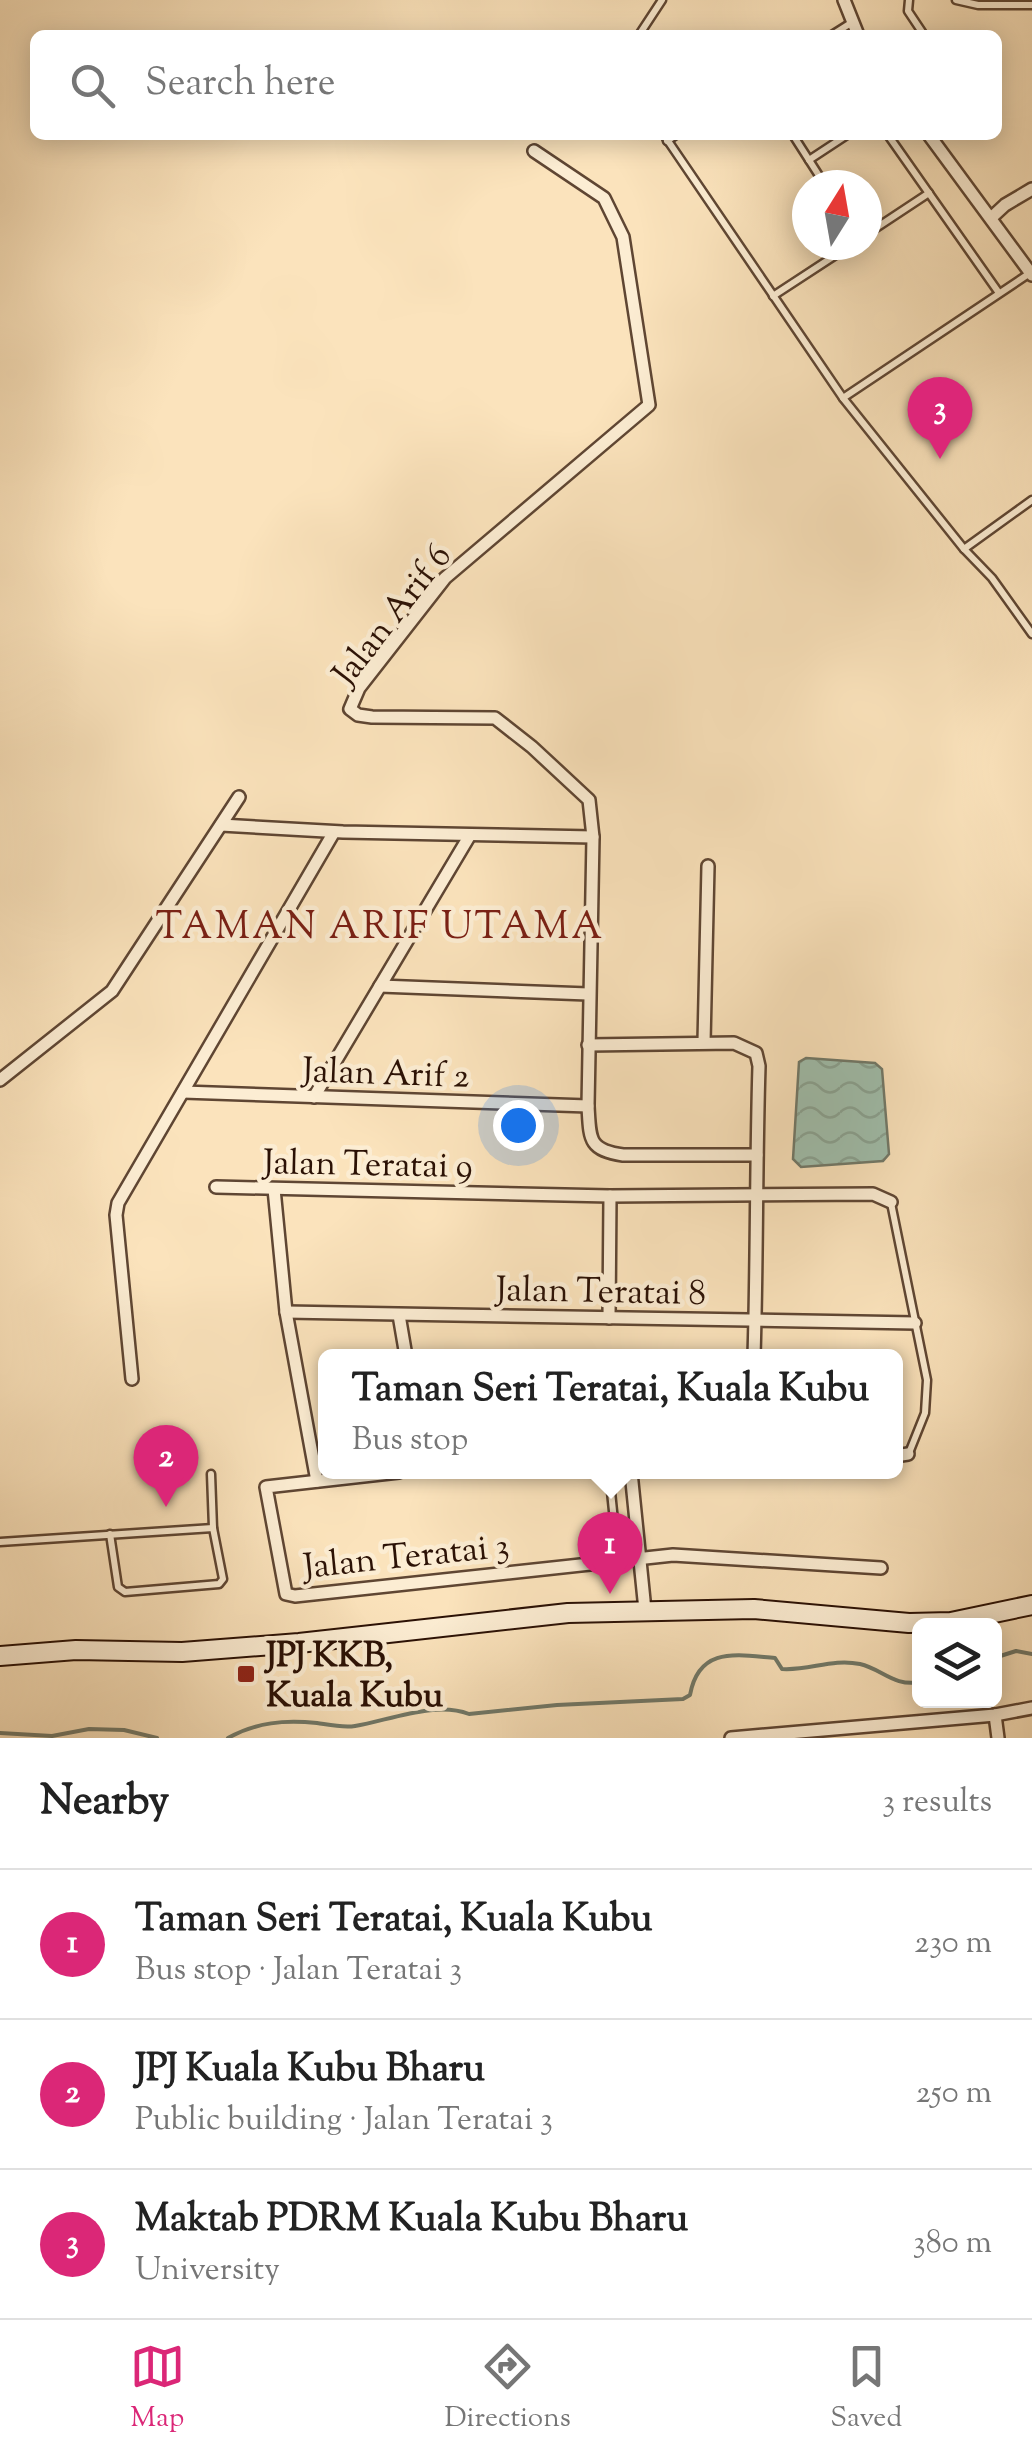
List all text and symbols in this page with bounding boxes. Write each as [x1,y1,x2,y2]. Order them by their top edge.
search box [30,30,1002,140]
icon: search [65,58,120,113]
text: Search here [145,58,336,112]
north arrow [792,170,882,260]
pin: 3 [908,376,972,459]
street label: Jalan Arif 6 [321,534,466,700]
district label: TAMAN ARIF UTAMA [155,902,605,956]
street label: Jalan Arif 2 [300,1047,470,1104]
your location [493,1100,544,1151]
street label: Jalan Teratai 9 [261,1139,473,1194]
street label: Jalan Teratai 8 [493,1266,706,1321]
popup [318,1349,903,1479]
text: Taman Seri Teratai, Kuala Kubu [352,1364,869,1418]
text: Bus stop [352,1418,468,1464]
pin: 2 [134,1424,198,1507]
pin: 1 [578,1512,642,1594]
street label: Jalan Teratai 3 [299,1522,512,1595]
map controls [912,1618,1002,1708]
button: layers [912,1618,1002,1708]
place label: JPJ KKB, Kuala Kubu [263,1632,443,1723]
marker: JPJ KKB, Kuala Kubu [235,1663,257,1685]
text: Nearby [40,1773,169,1833]
text: 3 results [882,1780,992,1826]
text: Taman Seri Teratai, Kuala Kubu [135,1894,653,1948]
text: 1 [67,1921,78,1967]
text: 230 m [914,1921,992,1967]
text: Bus stop · Jalan Teratai 3 [135,1948,462,1994]
text: JPJ Kuala Kubu Bharu [135,2044,485,2098]
text: 2 [65,2071,80,2117]
text: 250 m [916,2071,992,2117]
text: Public building · Jalan Teratai 3 [135,2098,553,2144]
text: Maktab PDRM Kuala Kubu Bharu [135,2194,688,2248]
text: 3 [66,2221,79,2267]
text: 380 m [913,2221,992,2267]
text: University [135,2248,280,2294]
tab: Map [130,2339,185,2439]
tab: Directions [444,2339,571,2439]
tab: Saved [830,2339,902,2439]

